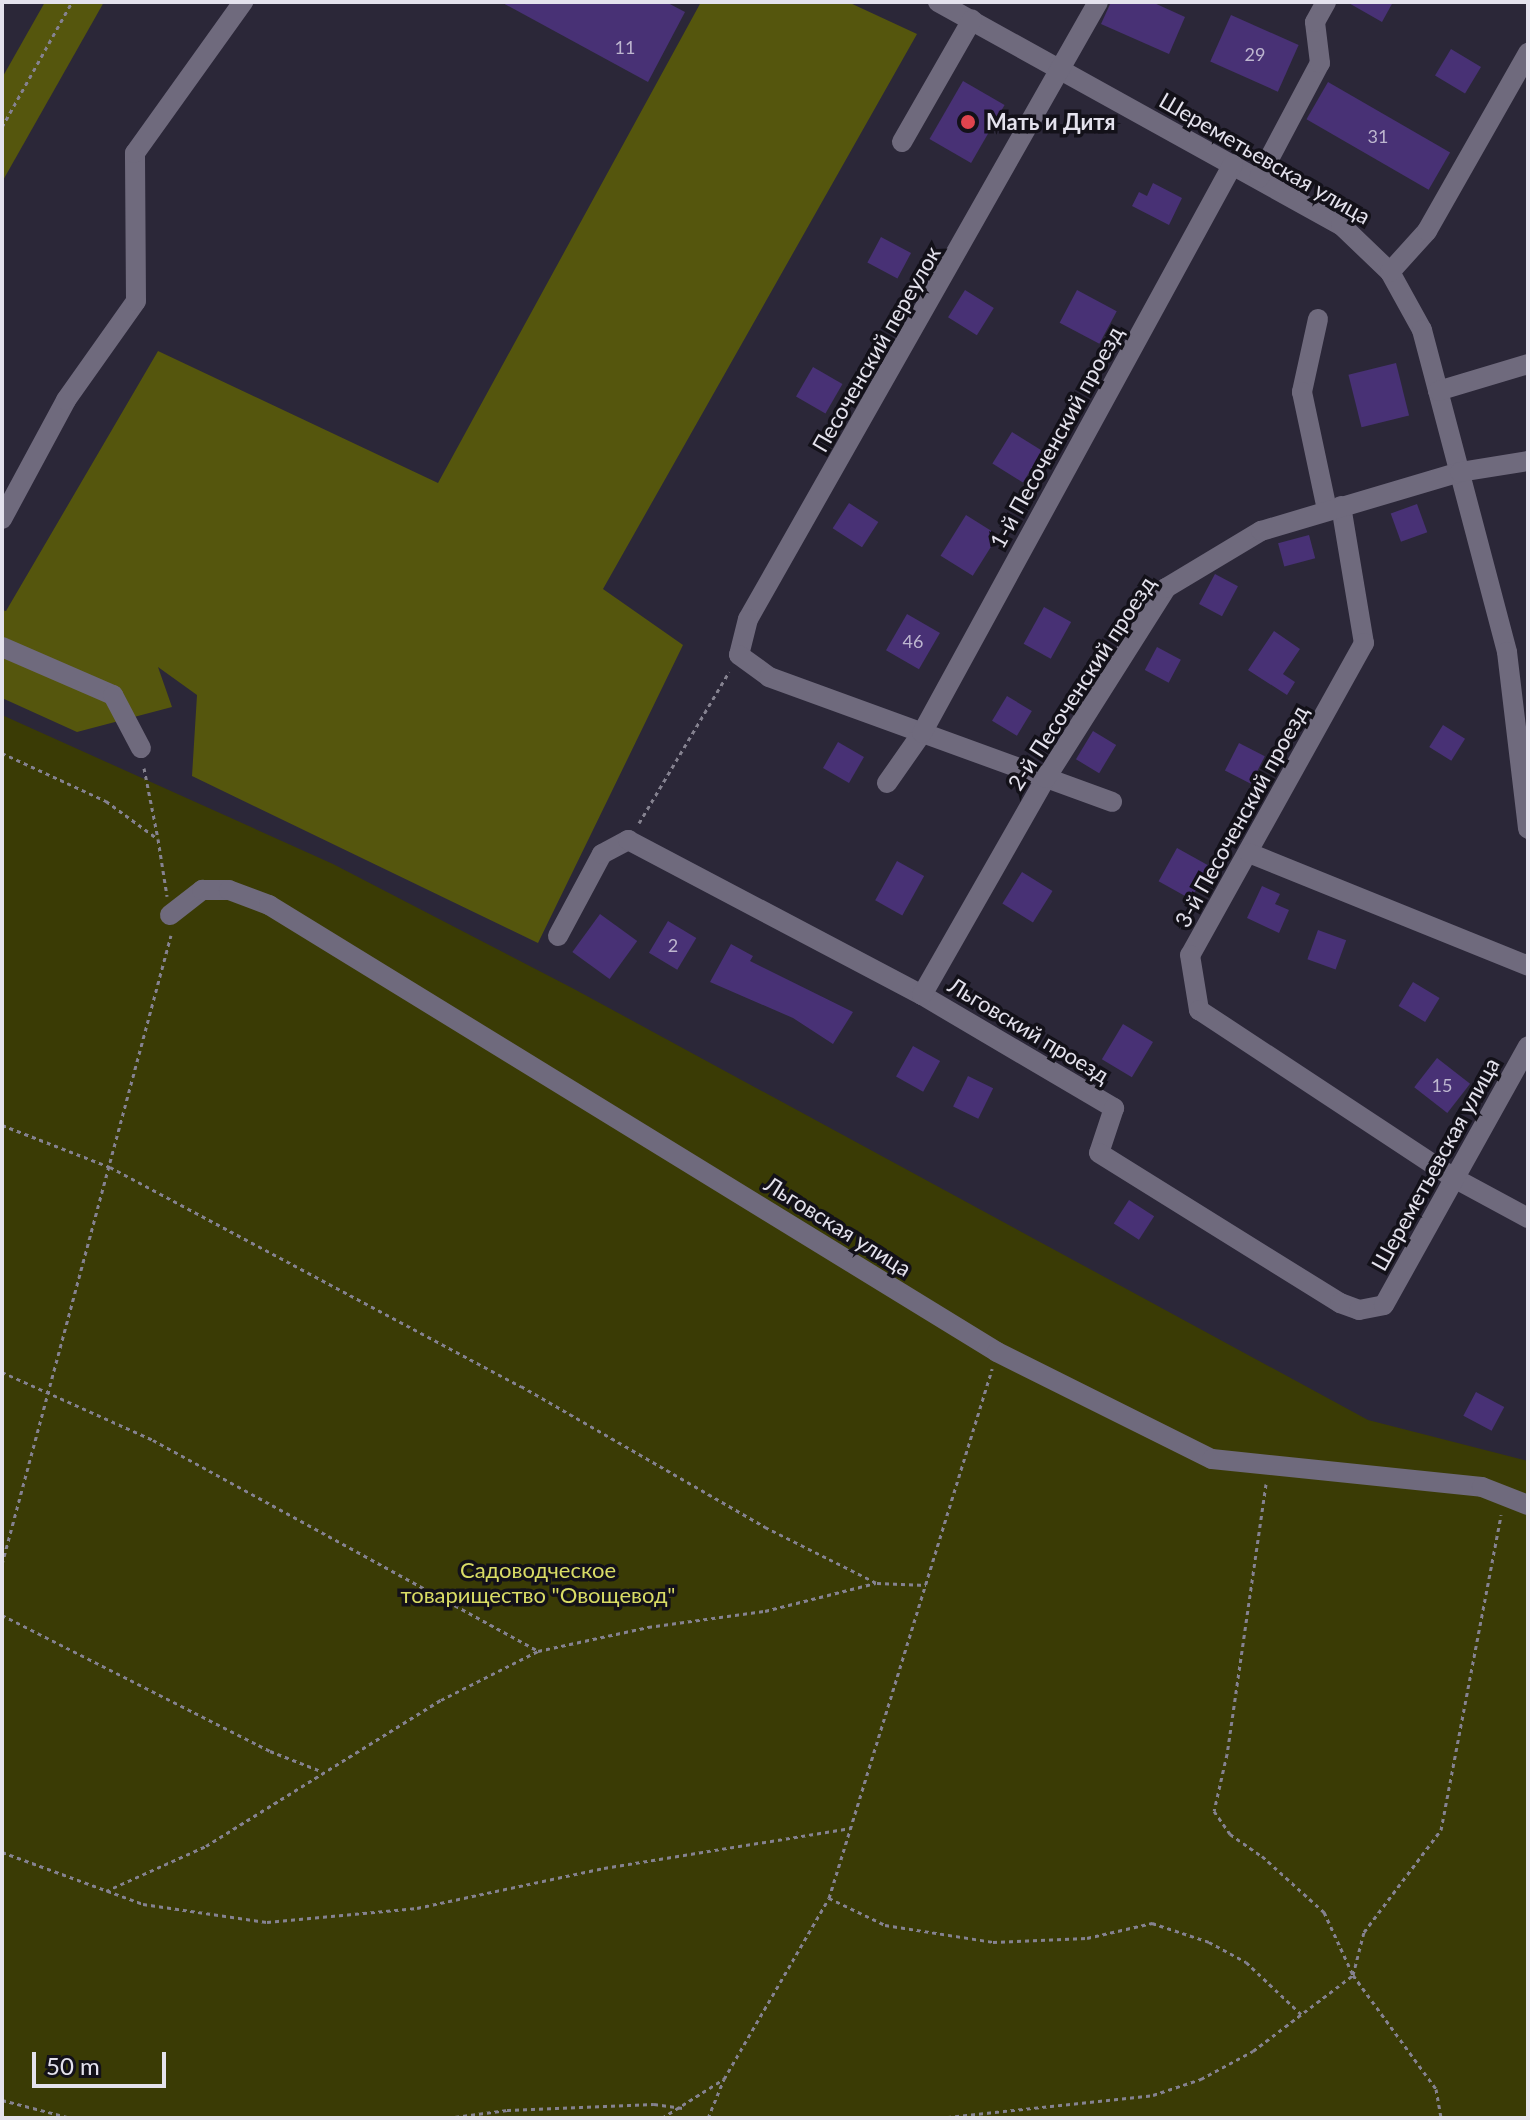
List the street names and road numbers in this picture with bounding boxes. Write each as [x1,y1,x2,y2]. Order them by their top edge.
street label: Шереметьевская улица [1155,87,1375,229]
street label: Песоченский переулок [806,241,946,457]
street label: 1-й Песоченский проезд [984,321,1128,553]
street label: 2-й Песоченский проезд [1002,571,1160,795]
street label: 3-й Песоченский проезд [1169,700,1313,932]
street label: Льговский проезд [944,971,1114,1089]
street label: Шереметьевская улица [1365,1053,1505,1275]
street label: Льговская улица [760,1170,916,1282]

